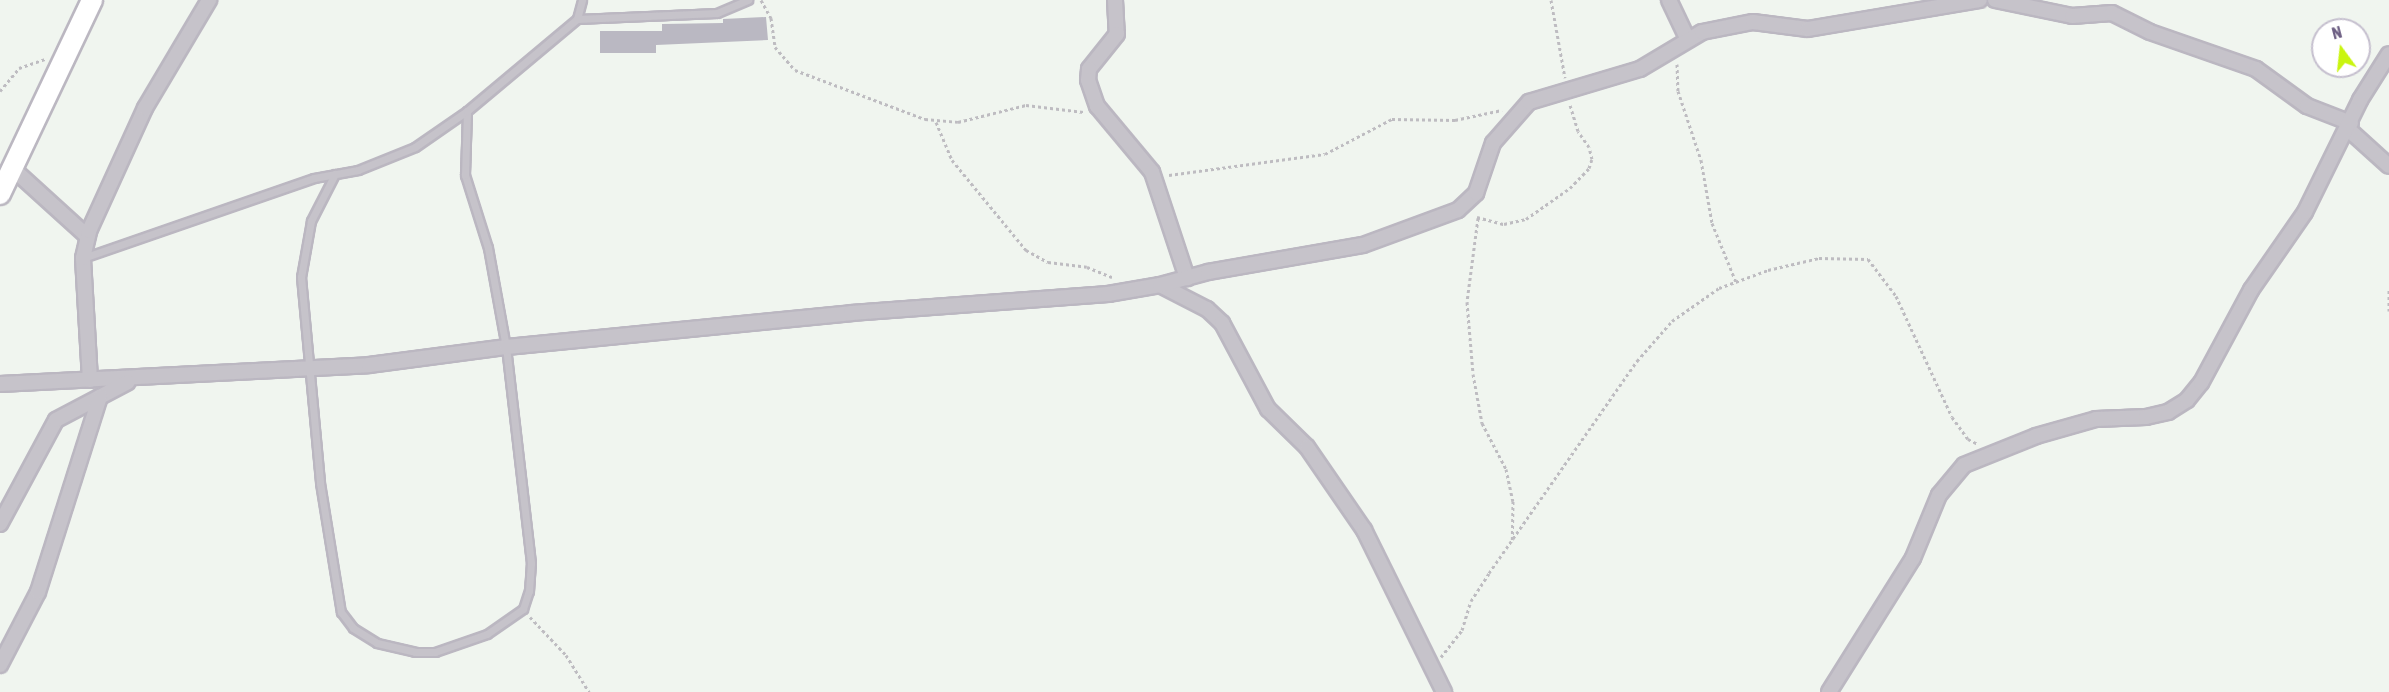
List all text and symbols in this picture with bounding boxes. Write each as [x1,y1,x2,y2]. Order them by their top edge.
north arrow [2311,18,2371,78]
text: N [2330,23,2344,42]

